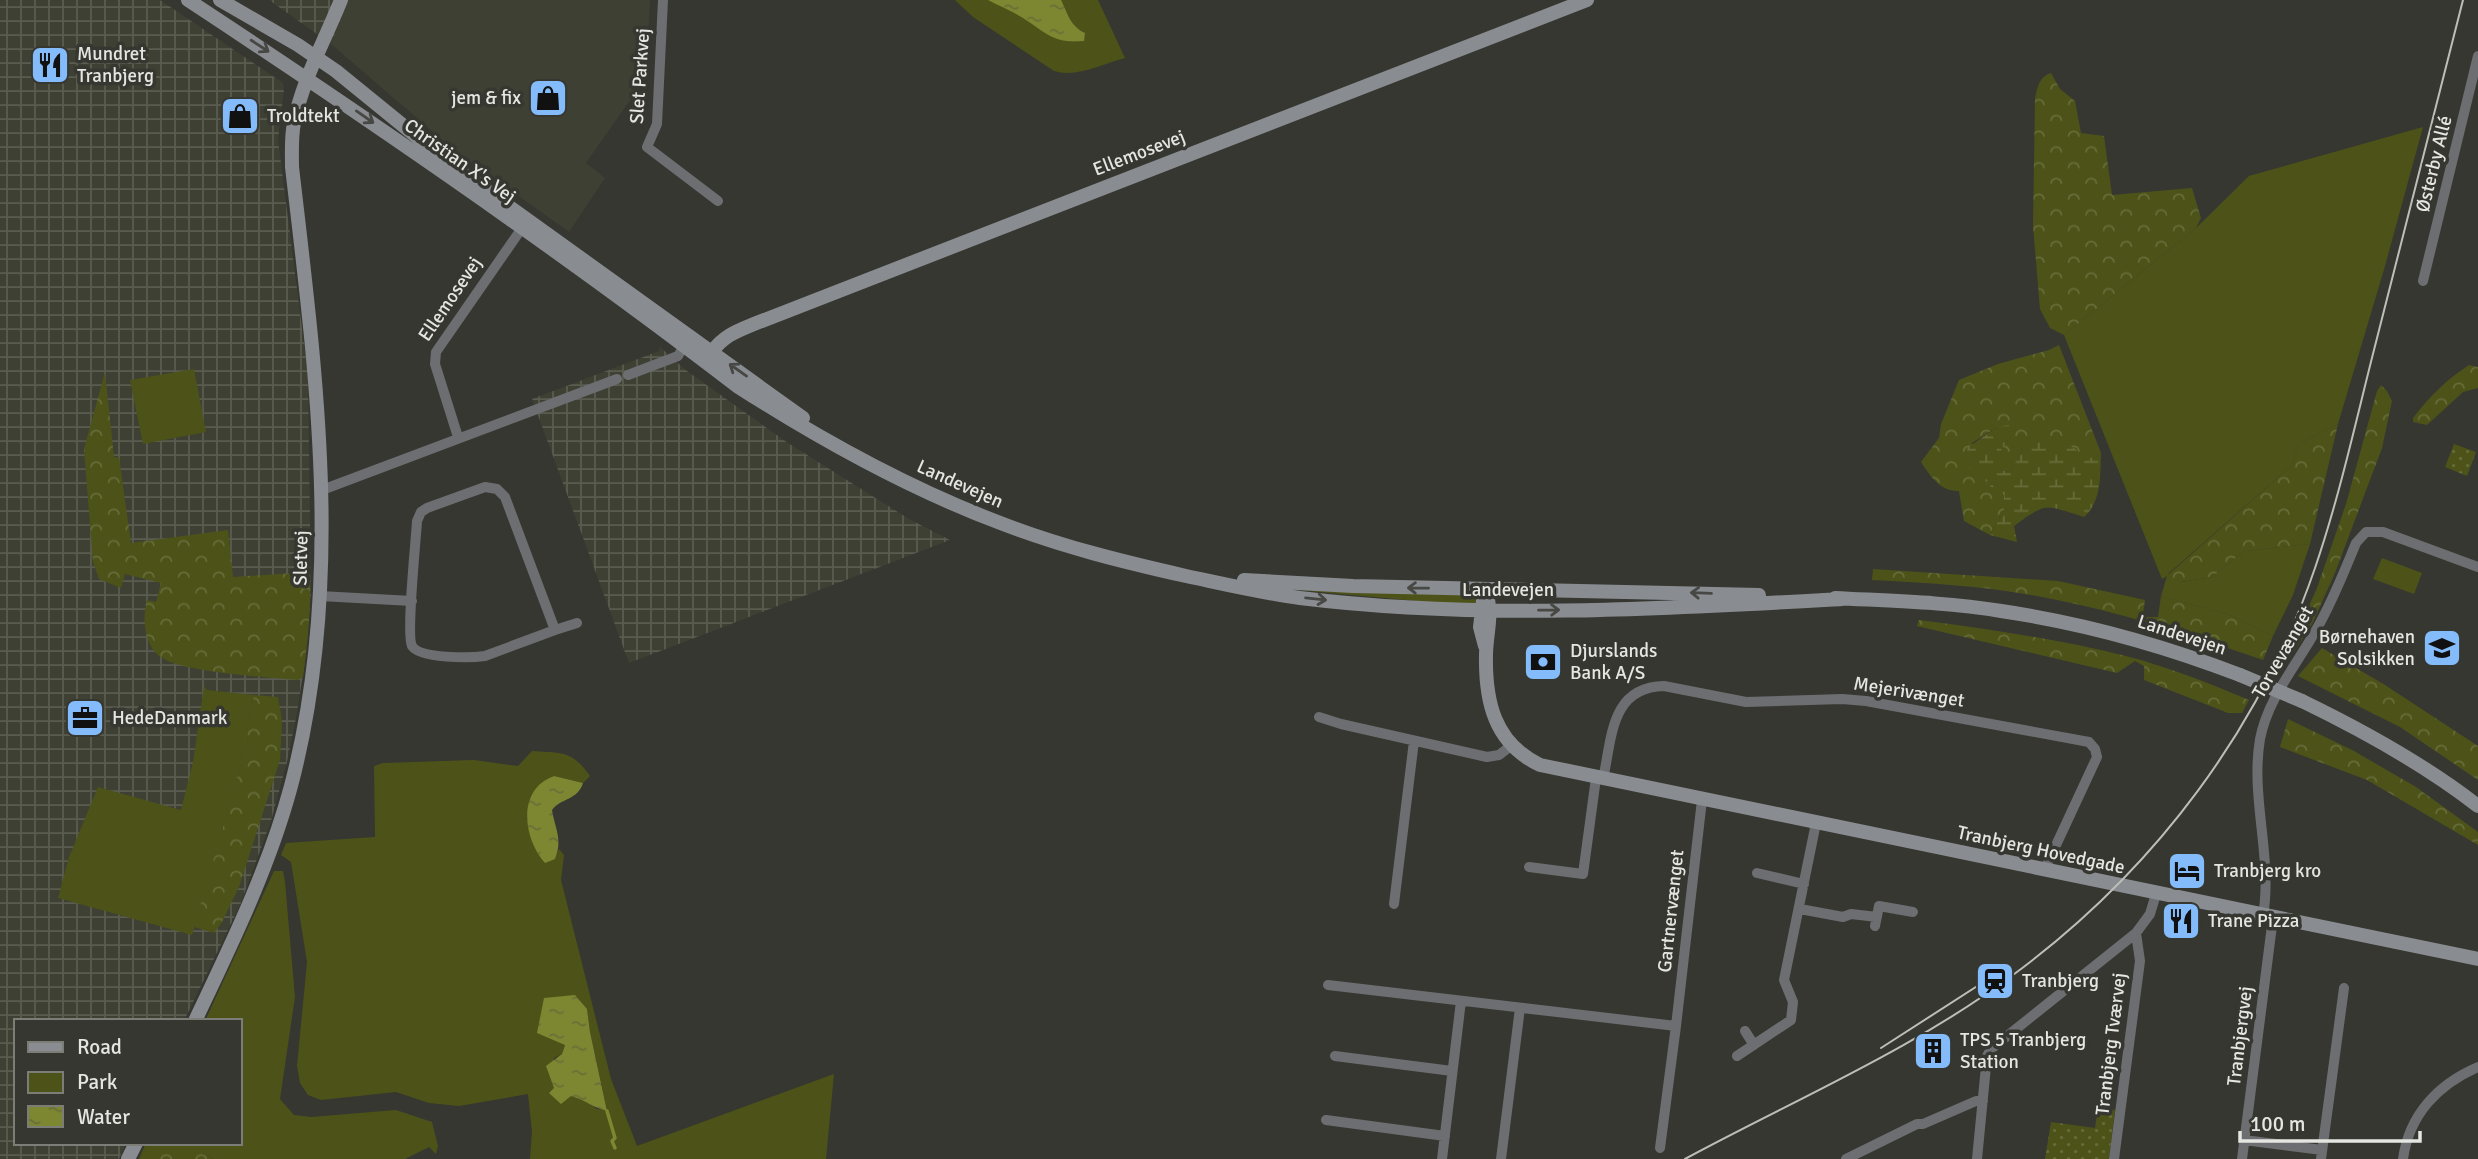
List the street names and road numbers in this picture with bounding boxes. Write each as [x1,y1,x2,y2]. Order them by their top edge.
street label: Slet Parkvej [625,27,655,125]
street label: Østerby Allé [2410,113,2458,215]
street label: Christian X's Vej [399,114,521,208]
street label: Ellemosevej [1089,124,1189,182]
street label: Ellemosevej [413,252,487,346]
street label: Landevejen [913,454,1007,514]
street label: Sletvej [289,530,313,586]
street label: Landevejen [1462,578,1554,602]
street label: Torvevænget [2247,601,2319,703]
street label: Landevejen [2134,609,2230,661]
street label: Mejerivænget [1852,671,1967,713]
street label: Tranbjerg Hovedgade [1955,821,2127,879]
street label: Gartnervænget [1653,848,1689,974]
street label: Tranbjerg Tværvej [2090,971,2132,1117]
street label: Tranbjergvej [2222,985,2258,1087]

